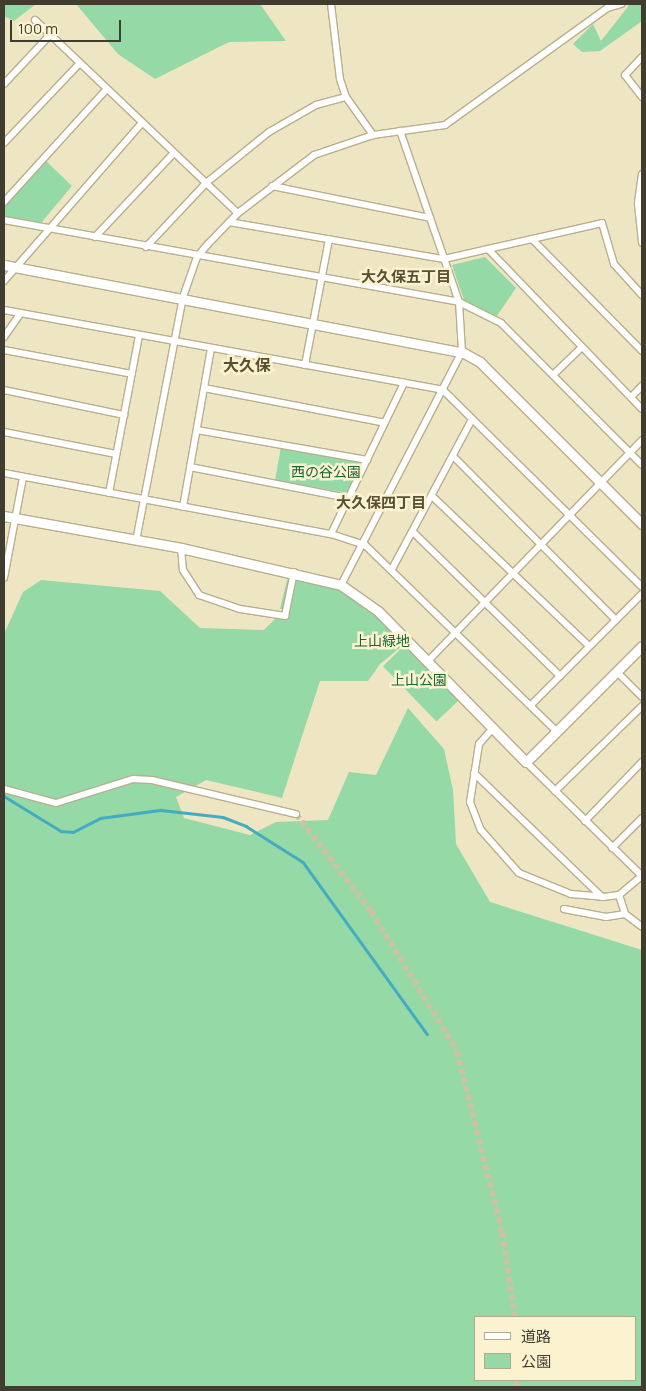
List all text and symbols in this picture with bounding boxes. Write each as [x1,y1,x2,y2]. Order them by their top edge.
scale bar [12,10,124,42]
text: 100 m [18,18,58,39]
district label: 大久保五丁目 [361,268,451,286]
district label: 大久保 [223,355,271,375]
park label: 西の谷公園 [291,464,361,480]
district label: 大久保四丁目 [336,494,426,512]
park label: 上山緑地 [354,633,410,649]
park label: 上山公園 [391,672,447,688]
legend [473,1316,636,1381]
text: 道路 [521,1326,551,1347]
text: 公園 [521,1351,551,1372]

